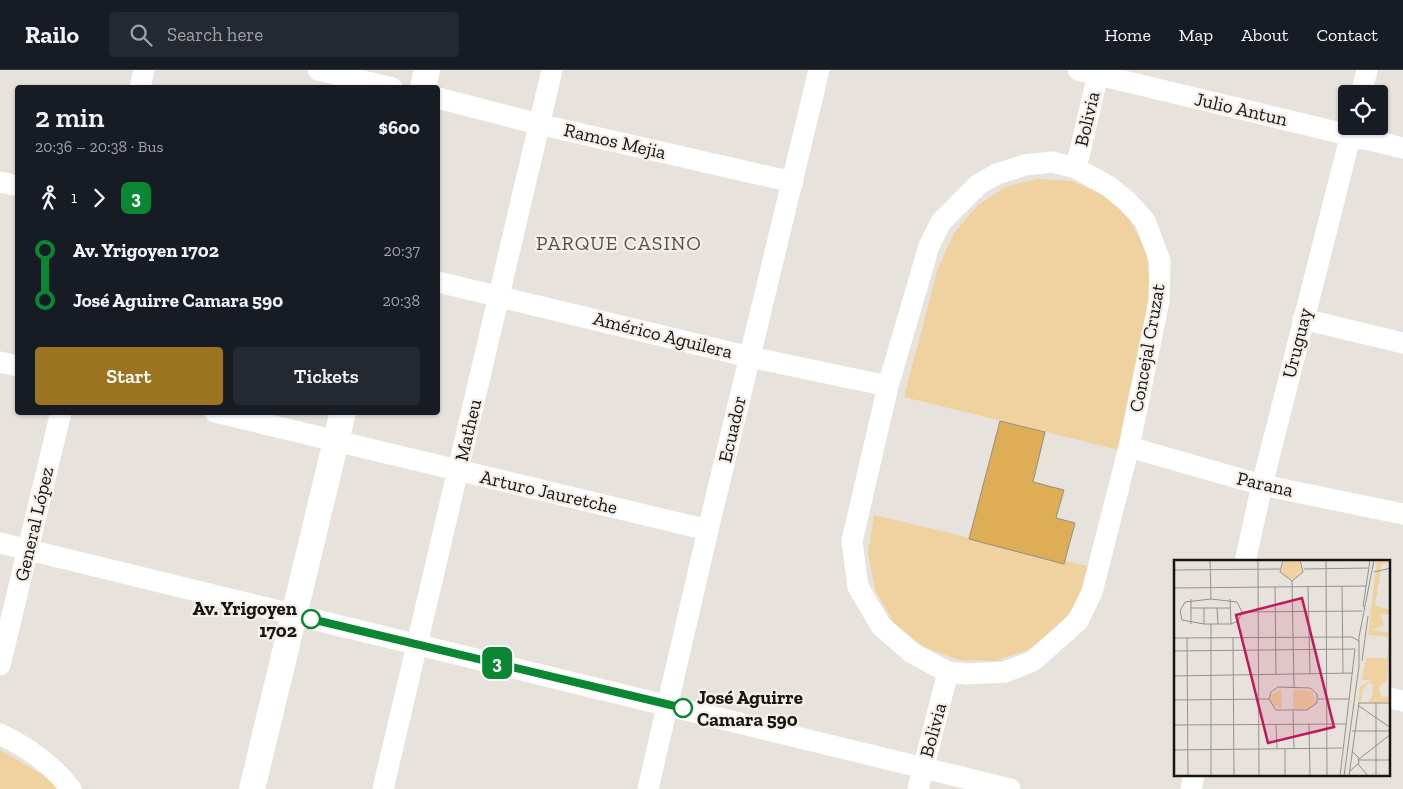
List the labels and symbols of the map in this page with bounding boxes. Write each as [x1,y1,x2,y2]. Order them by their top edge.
street label: Julio Antun [1192,87,1290,131]
street label: Bolivia [1070,89,1104,149]
street label: Ramos Mejia [562,118,668,164]
district label: PARQUE CASINO [536,231,702,255]
street label: Concejal Cruzat [1124,282,1170,414]
street label: Uruguay [1277,305,1317,380]
street label: Américo Aguilera [591,307,735,363]
street label: Ecuador [713,393,751,465]
street label: Matheu [450,396,486,463]
street label: General López [10,464,58,583]
street label: Arturo Jauretche [478,465,620,519]
street label: Parana [1235,466,1295,502]
inset map [1174,560,1390,776]
place label: Av. Yrigoyen 1702 [193,597,298,642]
marker: Av. Yrigoyen 1702 [301,609,321,629]
line badge: 3 [481,647,513,679]
place label: José Aguirre Camara 590 [697,686,803,731]
marker: José Aguirre Camara 590 [673,698,693,718]
street label: Bolivia [915,700,951,760]

